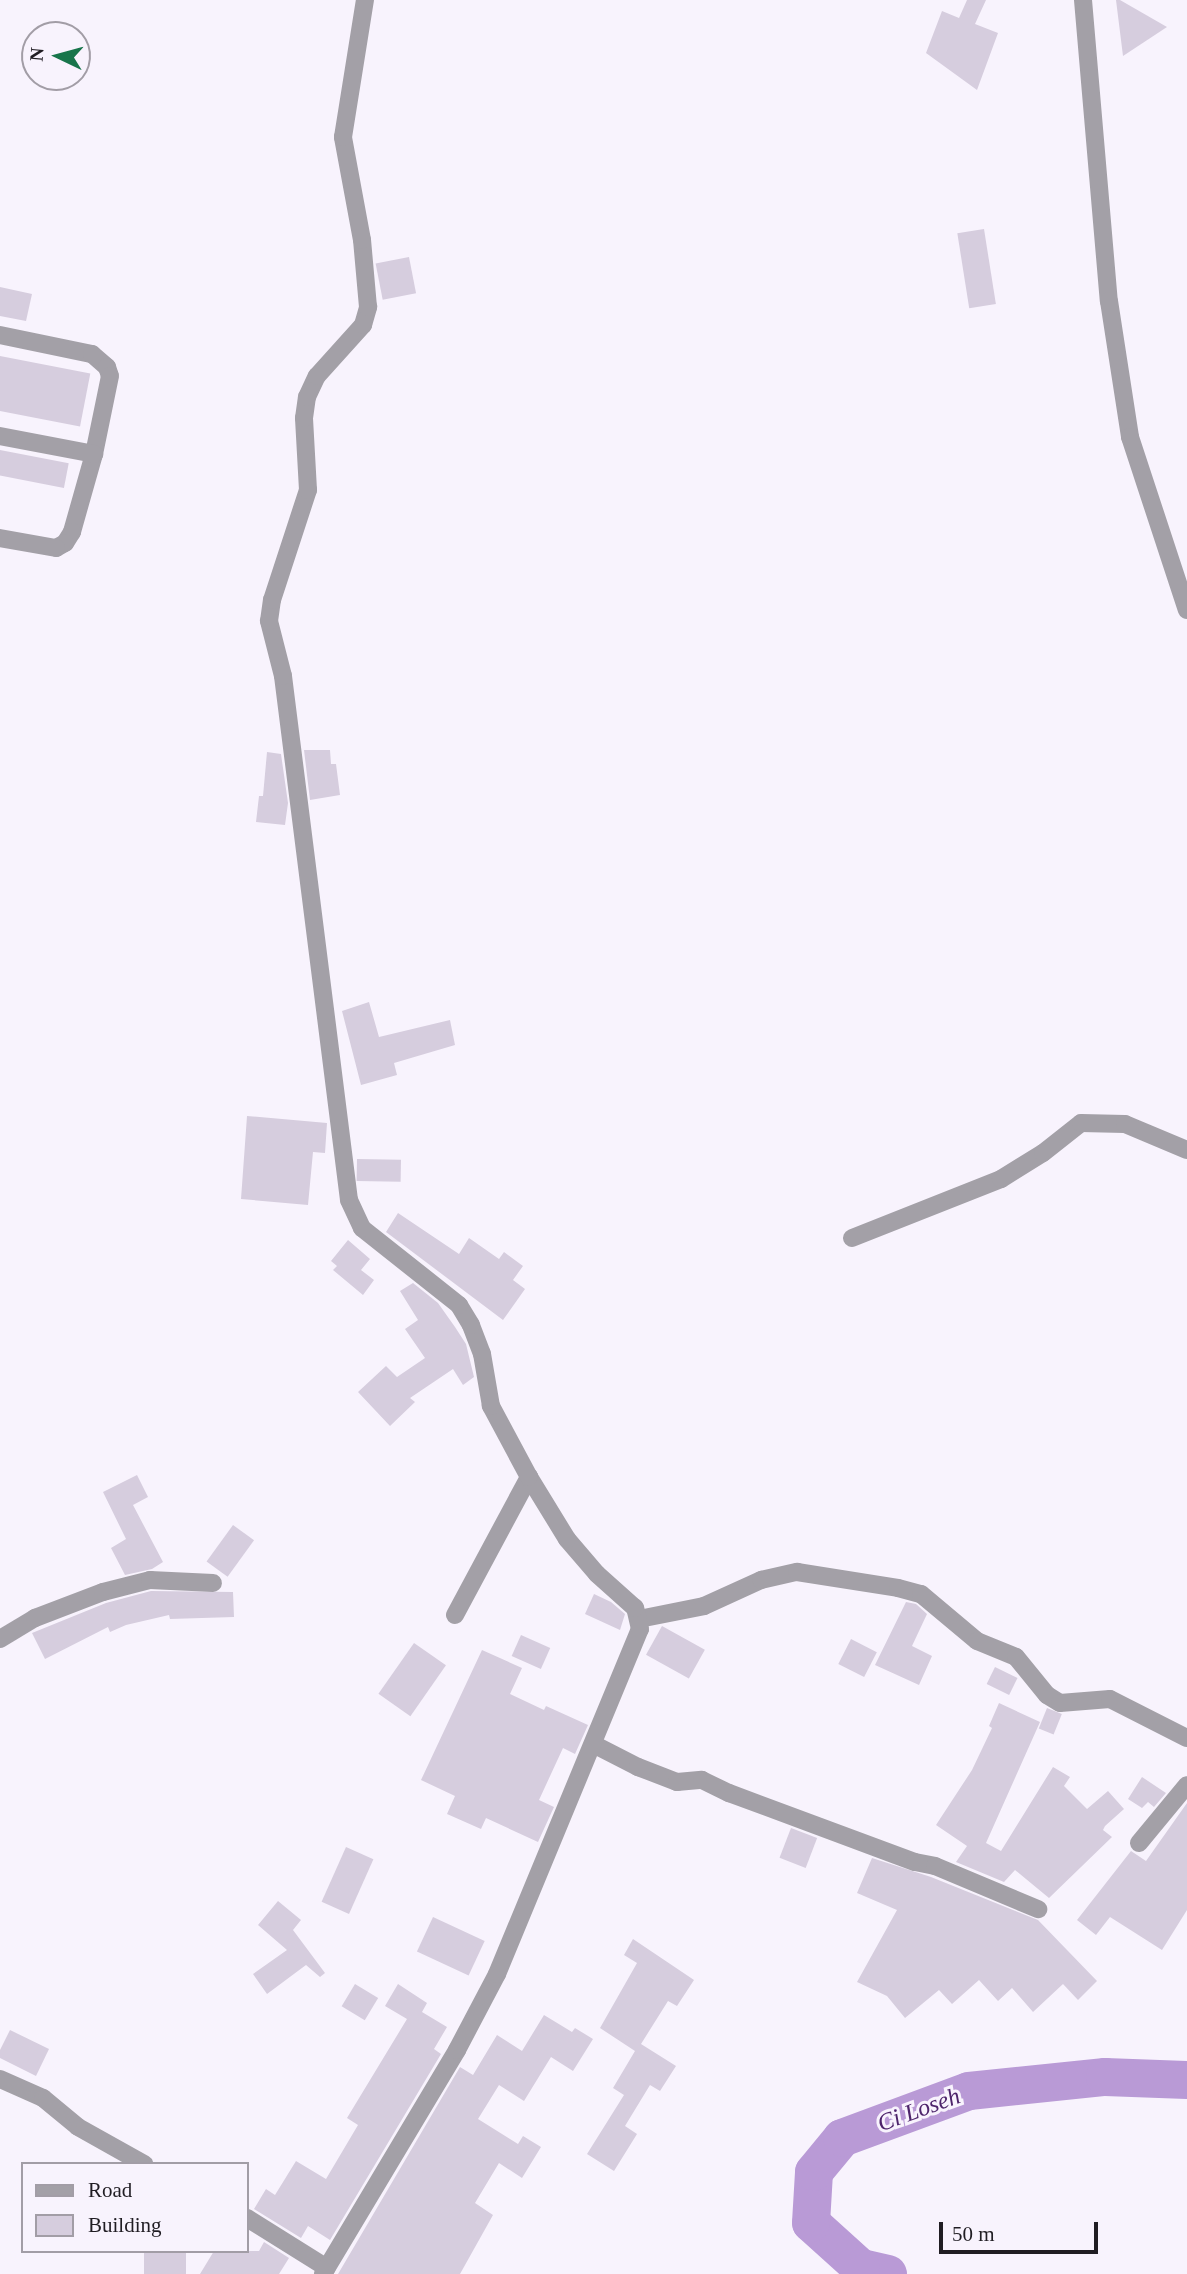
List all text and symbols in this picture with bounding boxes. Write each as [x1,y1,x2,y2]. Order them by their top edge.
north arrow [21,21,91,91]
text: N [26,47,48,62]
water label: Ci Loseh [874,2082,964,2138]
legend [21,2162,248,2253]
text: Road [88,2178,132,2202]
scale bar [942,2208,1101,2252]
text: Building [88,2213,162,2237]
text: 50 m [952,2222,995,2246]

